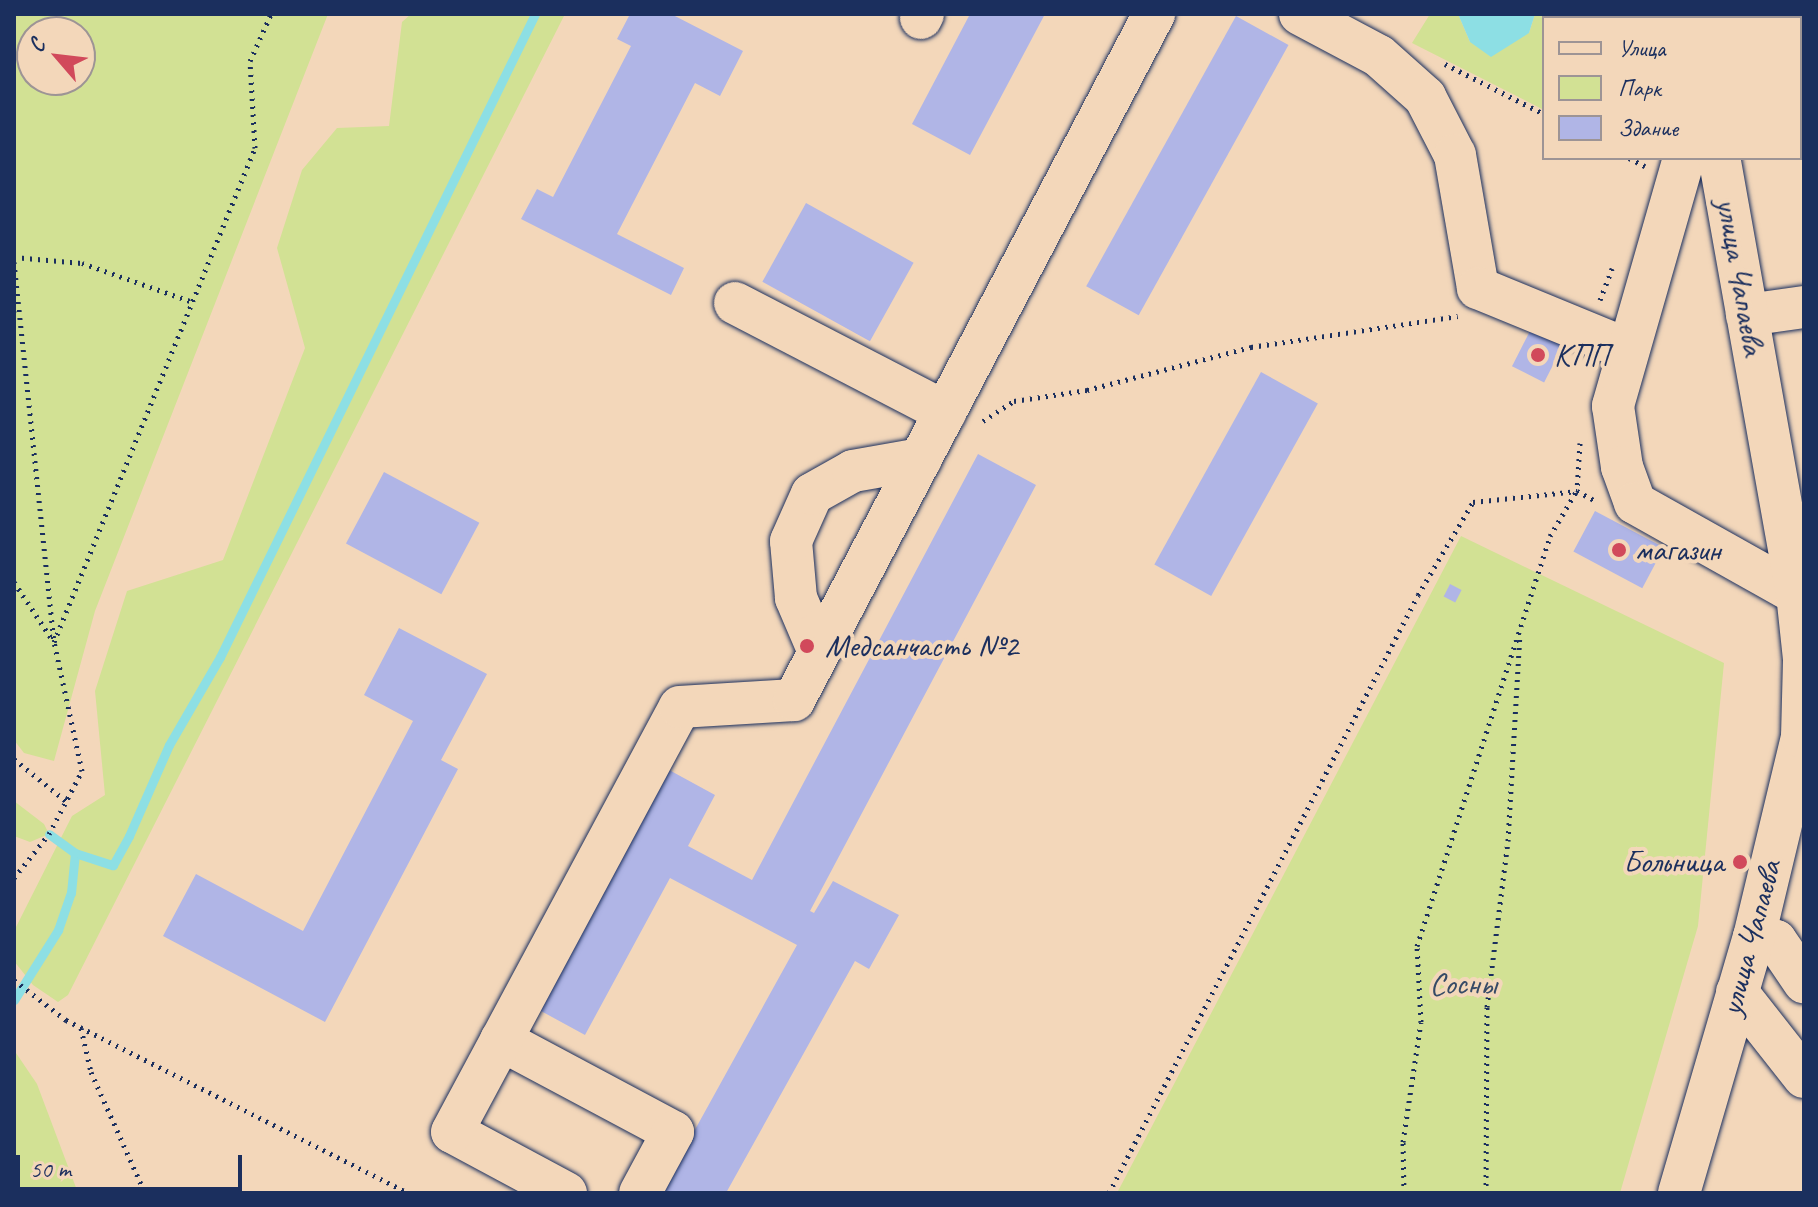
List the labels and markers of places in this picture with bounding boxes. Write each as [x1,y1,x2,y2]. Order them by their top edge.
place label: КПП [1554,336,1609,374]
marker: КПП [1529,346,1547,364]
place label: магазин [1635,531,1721,569]
marker: магазин [1610,541,1628,559]
place label: Медсанчасть №2 [825,627,1018,665]
marker: Медсанчасть №2 [796,635,818,657]
place label: Больница [1623,843,1724,881]
marker: Больница [1731,853,1749,871]

